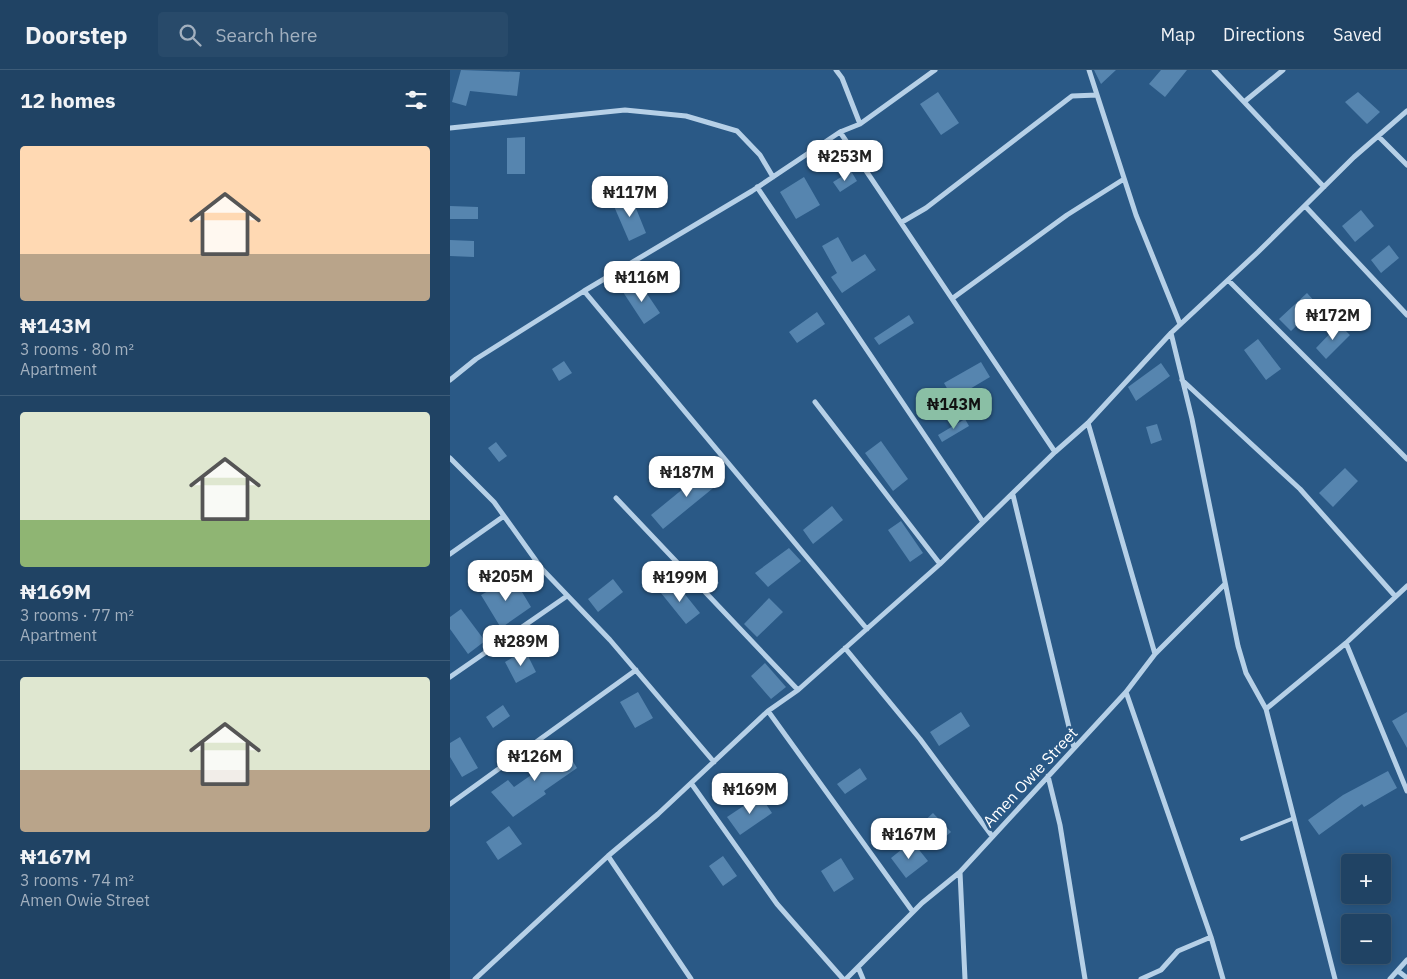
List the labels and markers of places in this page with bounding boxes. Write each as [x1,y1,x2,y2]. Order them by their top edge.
pin: ₦253M [810,140,880,182]
pin: ₦117M [595,176,665,218]
pin: ₦116M [607,260,677,303]
pin: ₦172M [1298,298,1368,341]
pin: ₦143M [919,388,989,430]
pin: ₦187M [652,456,722,498]
pin: ₦205M [471,560,541,602]
pin: ₦199M [645,560,715,603]
pin: ₦289M [486,624,556,667]
pin: ₦126M [500,740,570,782]
pin: ₦169M [715,772,785,815]
pin: ₦167M [874,818,944,860]

